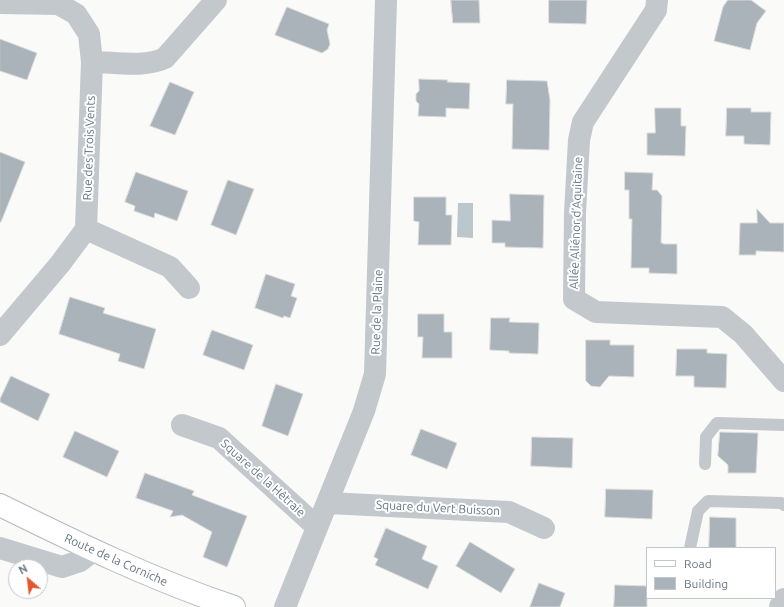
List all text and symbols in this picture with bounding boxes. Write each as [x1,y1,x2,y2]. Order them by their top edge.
street label: Rue des Trois Vents [80,95,98,201]
street label: Allée Aliénor d'Aquitaine [566,156,586,290]
street label: Rue de la Plaine [368,269,386,355]
street label: Square de la Hêtraie [218,436,308,520]
street label: Square du Vert Buisson [376,498,500,518]
street label: Route de la Corniche [62,531,170,589]
legend [646,547,776,599]
text: Road [684,557,712,570]
north arrow [8,559,48,599]
text: N [16,562,29,577]
text: Building [684,577,728,590]

